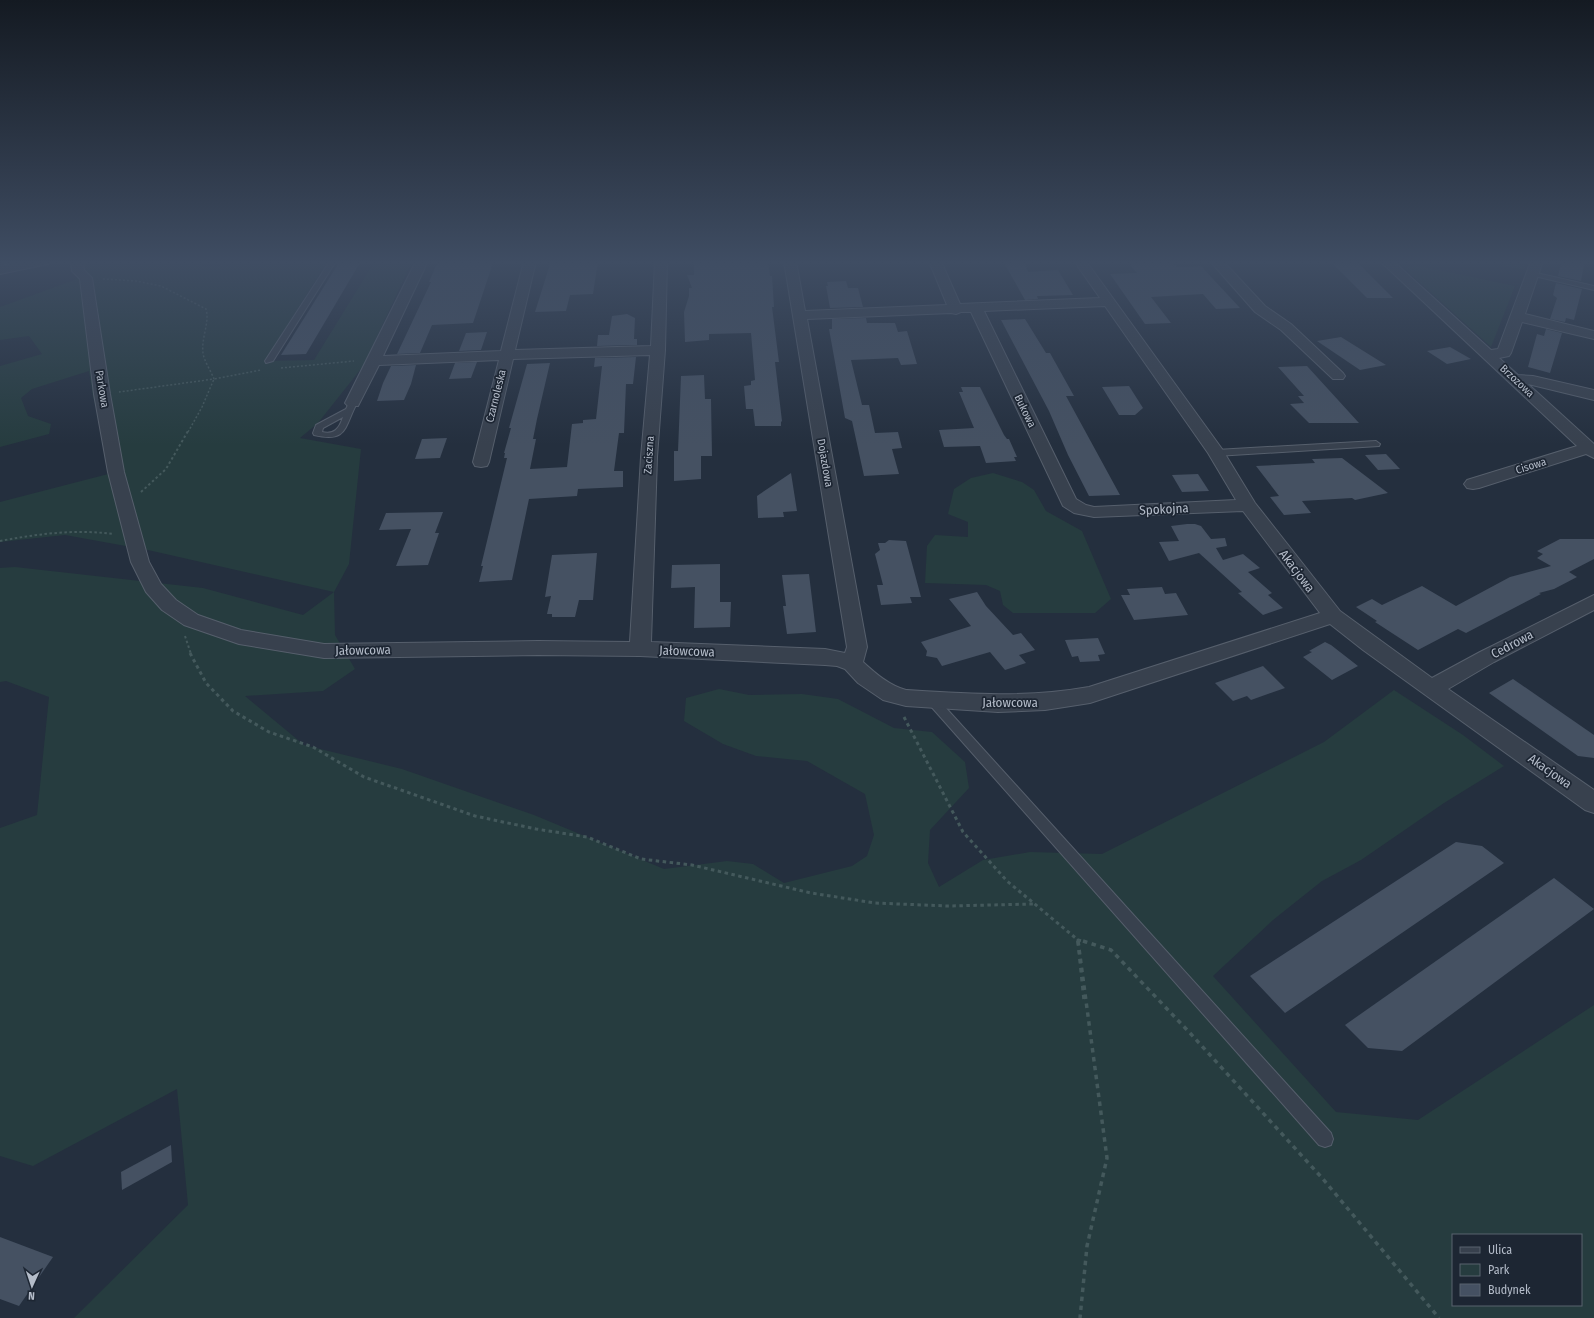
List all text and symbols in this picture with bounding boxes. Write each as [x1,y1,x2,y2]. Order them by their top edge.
street label: Brzozowa [1497,362,1537,400]
street label: Czarnoleska [483,368,509,424]
street label: Parkowa [93,369,111,409]
street label: Bukowa [1011,392,1039,430]
street label: Zaciszna [641,436,657,474]
street label: Dojazdowa [814,438,836,488]
street label: Cisowa [1514,455,1548,477]
street label: Spokojna [1139,500,1189,518]
street label: Akacjowa [1276,547,1318,595]
street label: Cedrowa [1488,627,1536,661]
street label: Jałowcowa [335,642,391,658]
street label: Jałowcowa [659,643,715,659]
street label: Jałowcowa [982,695,1038,710]
street label: Akacjowa [1525,751,1575,791]
legend [1452,1234,1582,1306]
text: Ulica [1488,1243,1512,1257]
text: Park [1488,1263,1510,1277]
north arrow [12,1266,52,1306]
text: Budynek [1488,1283,1531,1297]
text: N [28,1289,35,1302]

